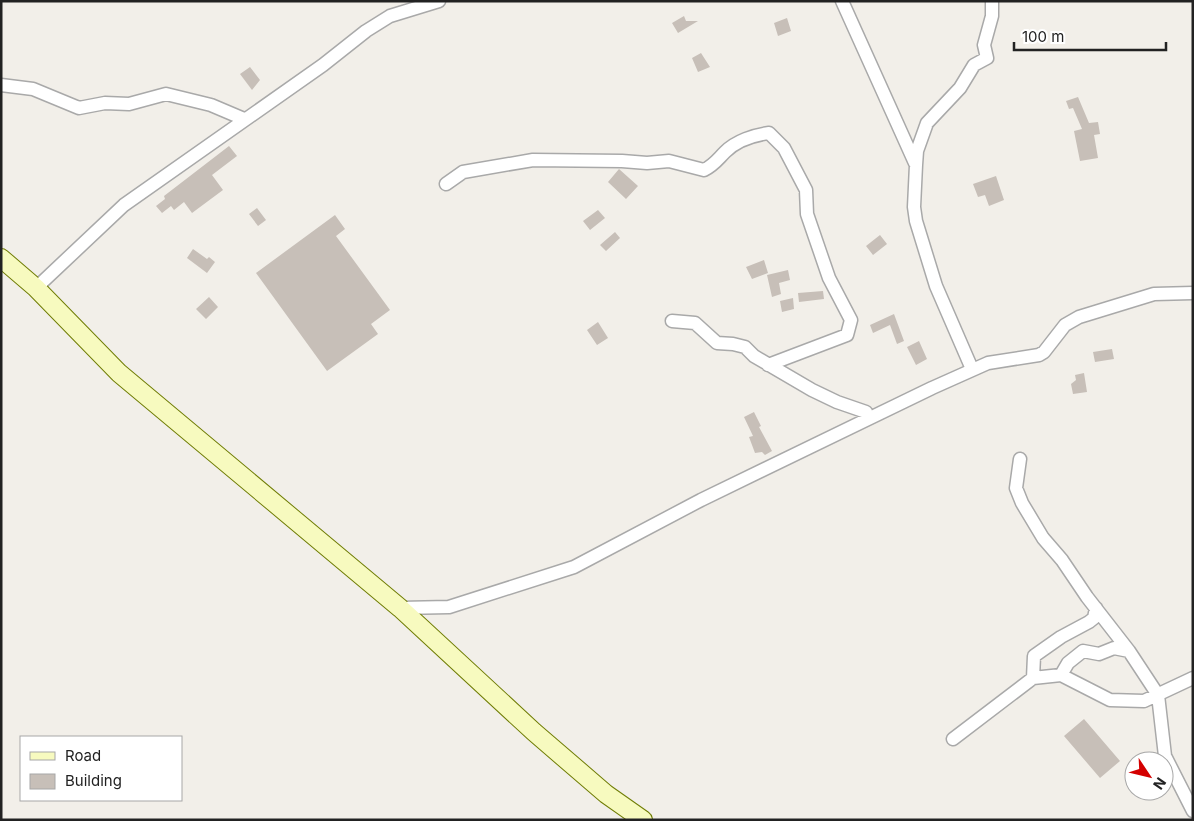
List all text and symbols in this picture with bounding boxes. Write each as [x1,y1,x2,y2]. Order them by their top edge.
scale bar [1014,20,1166,52]
text: 100 m [1022,27,1064,46]
legend [20,736,182,801]
text: Road [65,746,101,765]
north arrow [1124,751,1174,801]
text: Building [65,771,122,790]
text: N [1150,774,1170,793]

